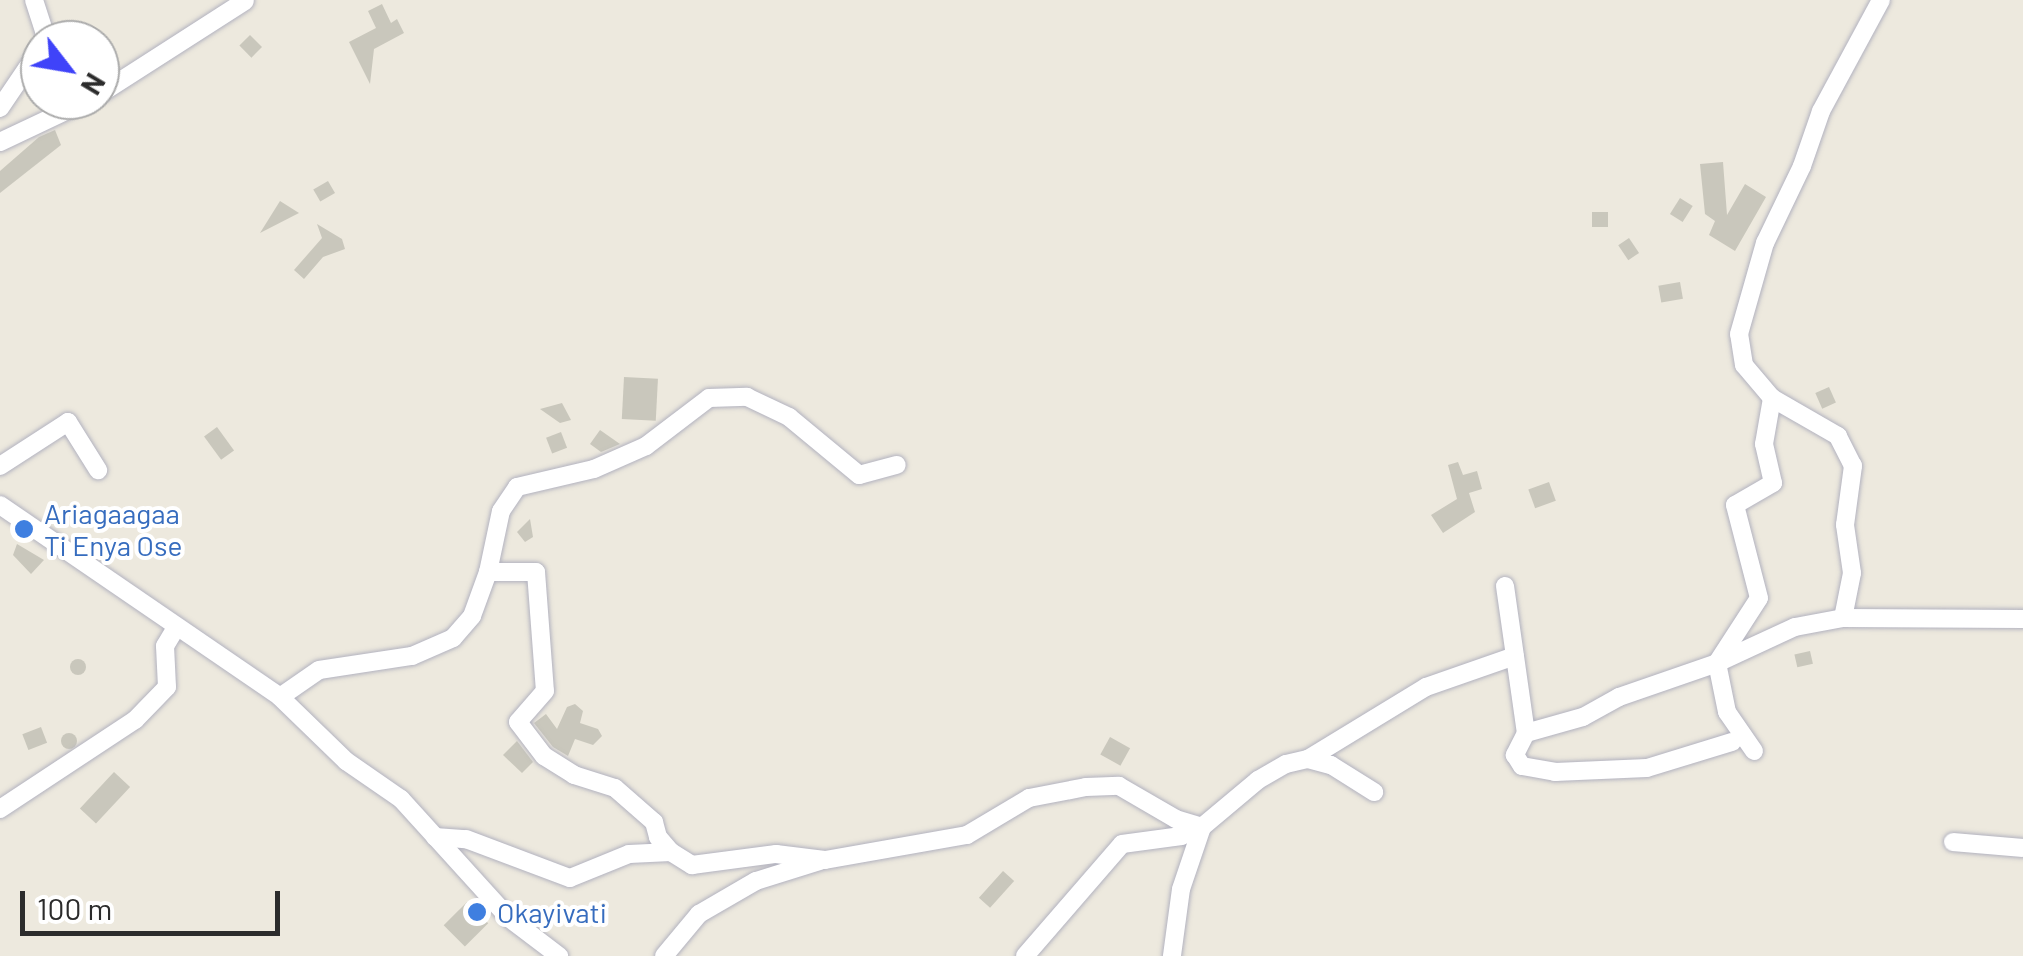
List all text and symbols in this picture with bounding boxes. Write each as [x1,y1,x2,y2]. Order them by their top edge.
north arrow [20,20,120,120]
text: N [75,68,113,101]
place label: Ariagaagaa Ti Enya Ose [44,496,182,562]
marker: Ariagaagaa Ti Enya Ose [13,518,35,540]
scale bar [25,871,285,933]
text: 100 m [37,890,112,926]
place label: Okayivati [497,895,607,929]
marker: Okayivati [466,901,488,923]

